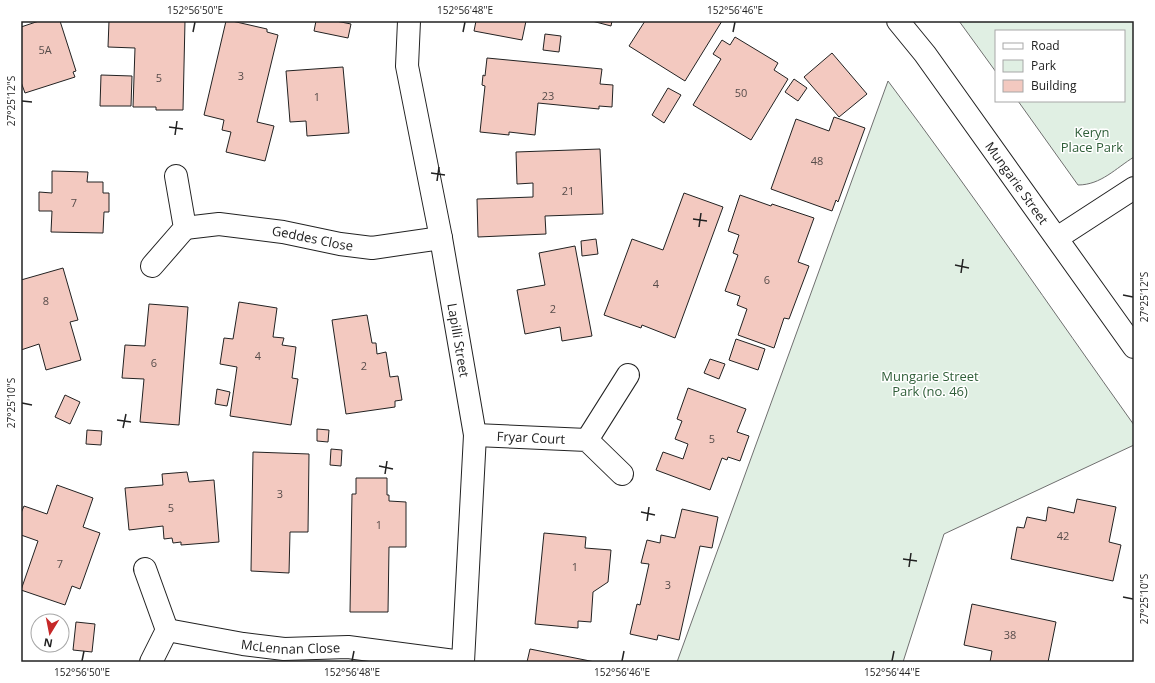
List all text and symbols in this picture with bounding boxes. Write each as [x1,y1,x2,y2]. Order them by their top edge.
text: 152°56'50"E [167,3,223,17]
text: 152°56'48"E [437,3,493,17]
text: 152°56'46"E [707,3,763,17]
legend [995,30,1125,102]
text: Road [1031,37,1060,54]
house number: 5A [38,42,52,57]
text: Park [1031,57,1057,74]
house number: 3 [238,68,244,83]
house number: 5 [156,70,162,85]
text: 27°25'12"S [4,76,18,126]
text: Building [1031,77,1077,94]
house number: 50 [735,85,747,100]
house number: 23 [542,88,554,103]
house number: 1 [314,89,320,104]
park label: Keryn Place Park [1061,123,1123,156]
street label: Mungarie Street [981,138,1053,228]
house number: 48 [811,153,823,168]
house number: 21 [562,183,574,198]
house number: 7 [71,195,77,210]
street label: Geddes Close [271,222,354,255]
house number: 6 [764,272,770,287]
text: 27°25'12"S [1137,272,1151,322]
house number: 4 [653,276,660,291]
house number: 8 [43,293,49,308]
house number: 2 [550,301,556,316]
street label: Lapilli Street [443,302,474,379]
house number: 4 [255,348,262,363]
house number: 6 [151,355,157,370]
house number: 2 [361,358,367,373]
park label: Mungarie Street Park (no. 46) [881,367,979,400]
text: 27°25'10"S [4,378,18,428]
street label: Fryar Court [496,427,566,448]
house number: 5 [709,431,715,446]
house number: 3 [277,486,283,501]
house number: 5 [168,500,174,515]
house number: 1 [376,517,382,532]
house number: 42 [1057,528,1069,543]
house number: 7 [57,556,63,571]
house number: 1 [572,559,578,574]
text: 27°25'10"S [1137,574,1151,624]
house number: 3 [665,577,671,592]
north arrow [30,613,70,653]
house number: 38 [1004,627,1016,642]
text: N [42,635,54,652]
street label: McLennan Close [240,635,340,658]
text: 152°56'50"E [54,665,110,679]
text: 152°56'48"E [324,665,380,679]
text: 152°56'46"E [594,665,650,679]
text: 152°56'44"E [864,665,920,679]

